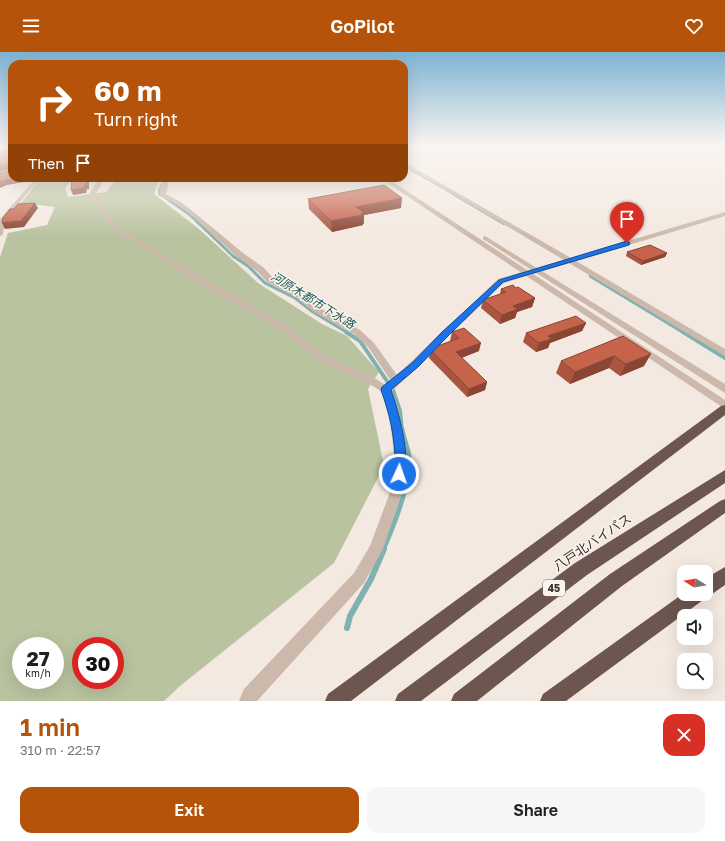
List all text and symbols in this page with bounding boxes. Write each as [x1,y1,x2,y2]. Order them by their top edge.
icon: menu [20,15,42,37]
text: GoPilot [330,15,395,37]
icon: heart [683,15,705,37]
text: 60 m [94,74,161,107]
icon: right [28,76,80,128]
text: Turn right [94,108,178,130]
icon: arrive [72,152,94,174]
text: Then [28,154,64,172]
pin [610,202,644,243]
icon: arrive [616,208,638,230]
water label: 河原木都市下水路 [268,268,359,332]
position arrow [378,453,420,495]
street label: 八戸北バイパス [550,510,634,574]
north arrow [677,565,713,601]
map controls [677,565,713,689]
road number: 45 [543,580,565,596]
button: sound [677,609,713,645]
speed limit sign: 30 [72,637,124,689]
text: 27 [26,646,50,670]
button: search [677,653,713,689]
text: km/h [25,667,51,679]
text: 1 min [20,712,80,741]
button: close [663,714,705,756]
text: 310 m · 22:57 [20,742,101,758]
button: Exit [20,787,359,833]
button: Share [367,787,705,833]

